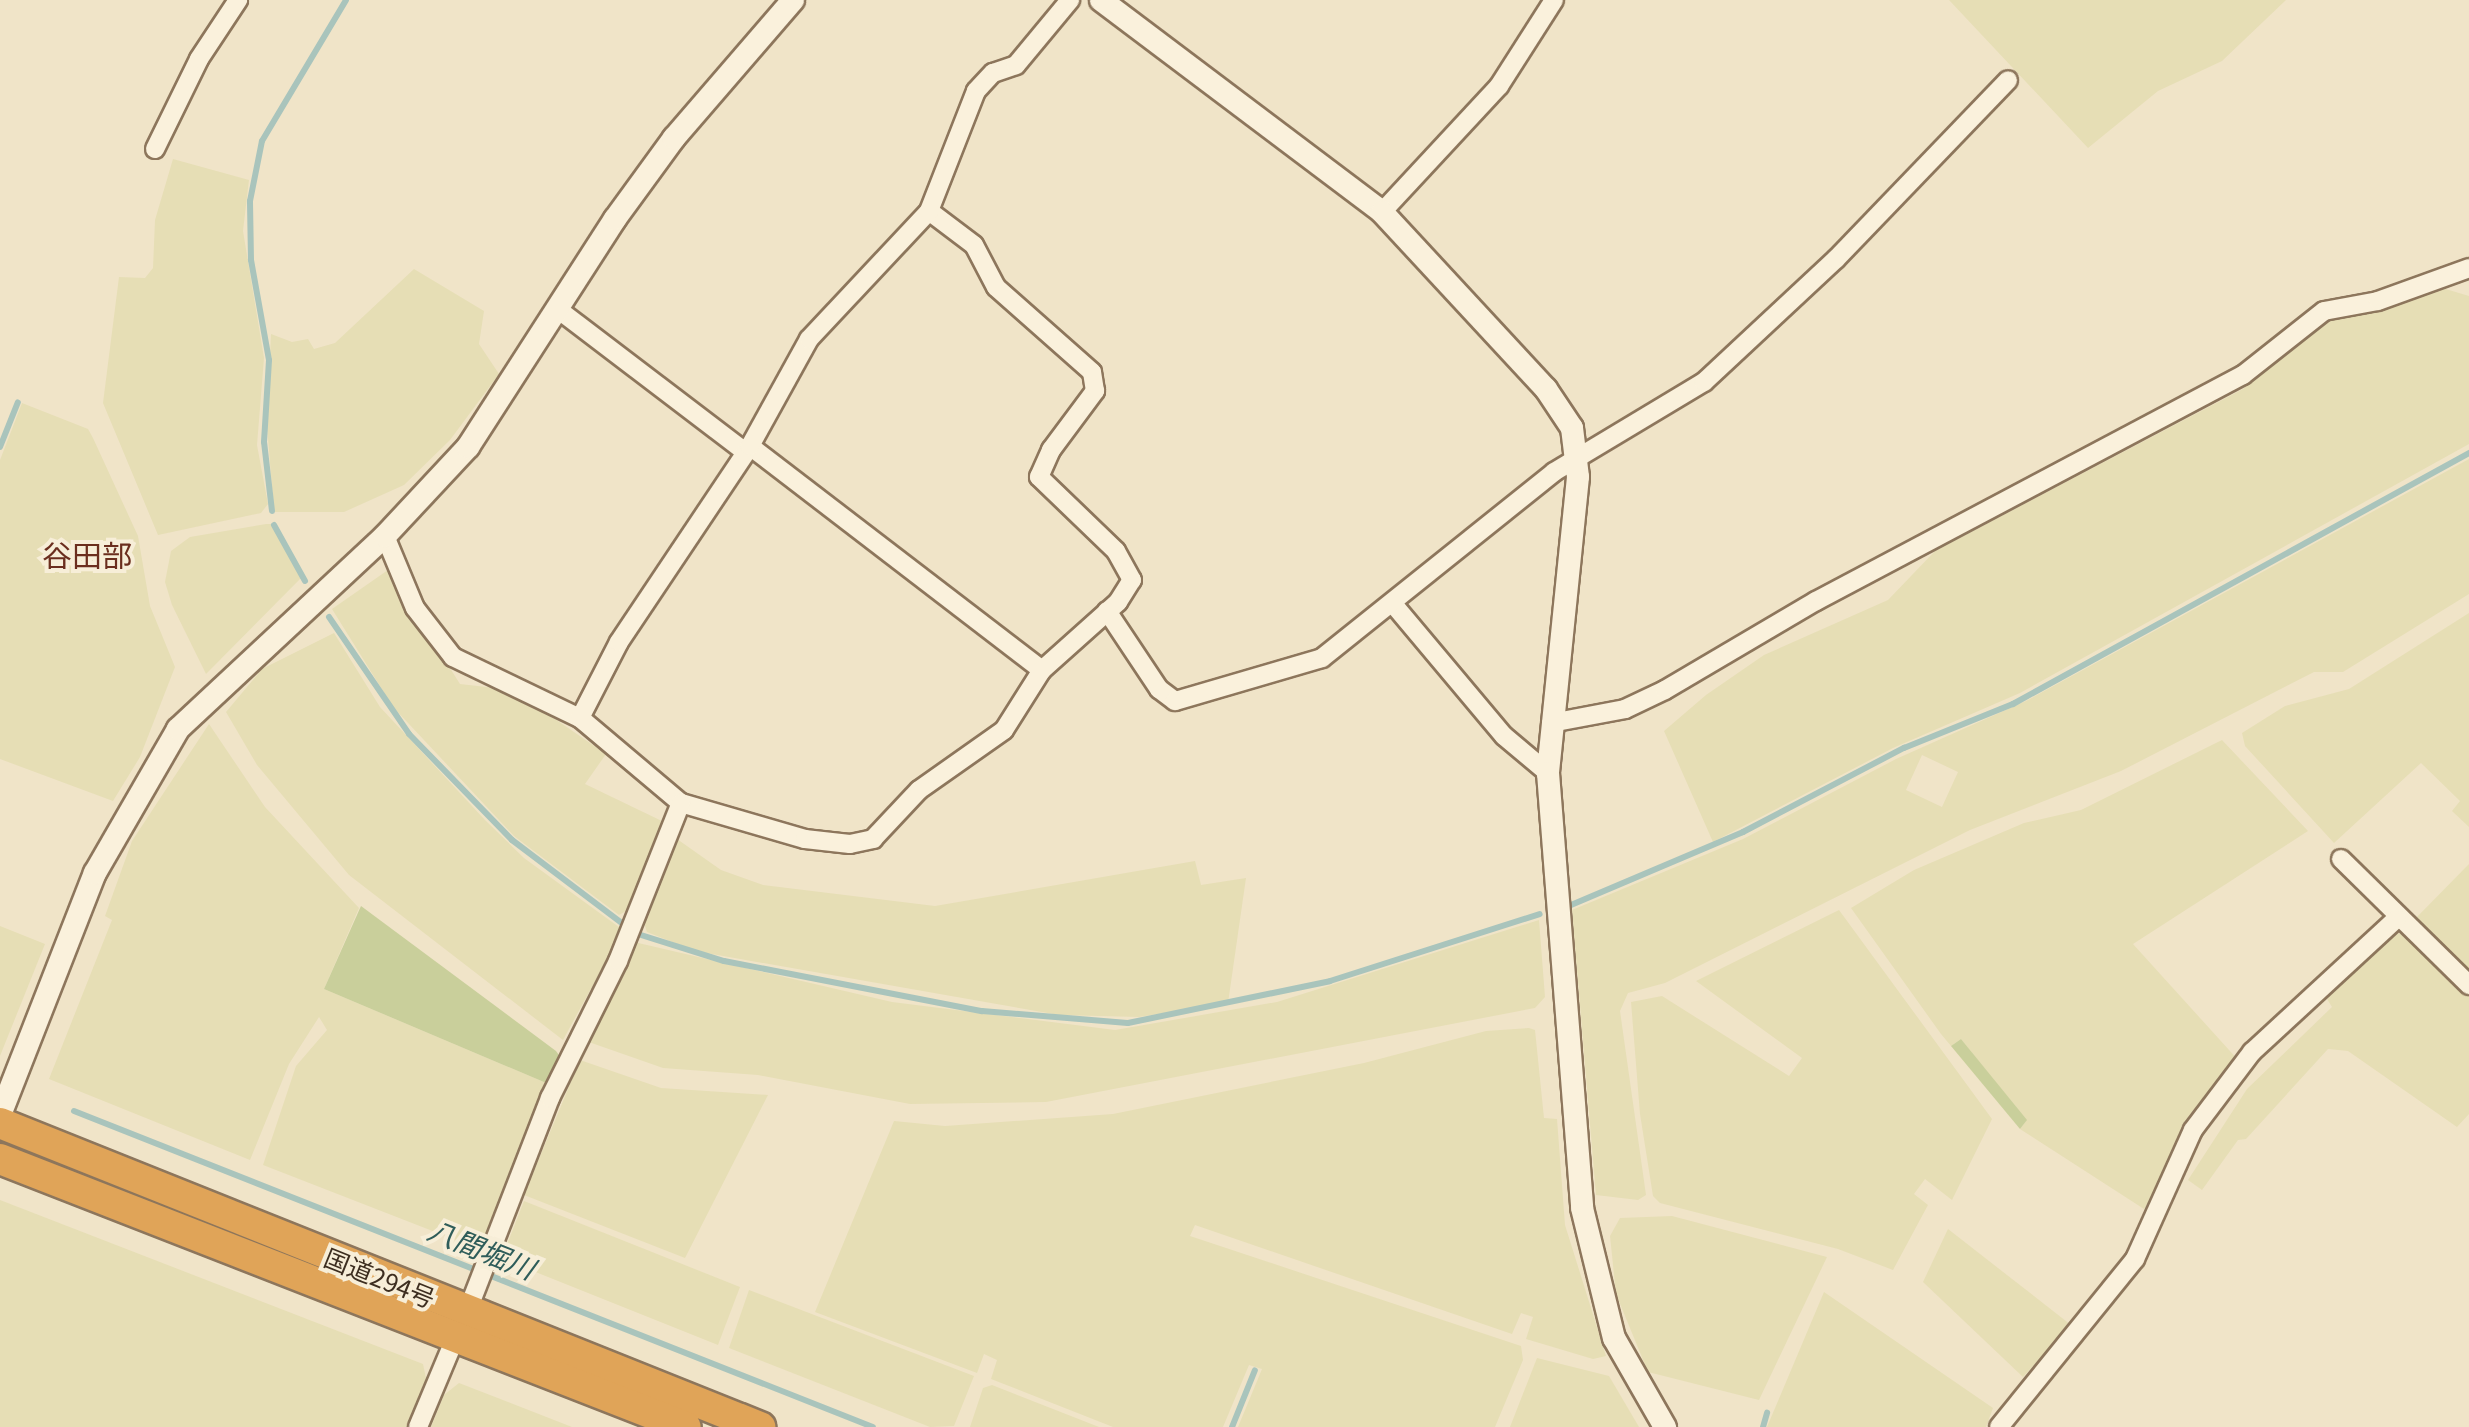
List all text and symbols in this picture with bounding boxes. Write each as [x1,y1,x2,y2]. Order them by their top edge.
district label: 谷田部 [42,536,132,572]
water label: 八間堀川 [424,1211,540,1285]
street label: 国道294号 [320,1241,440,1313]

